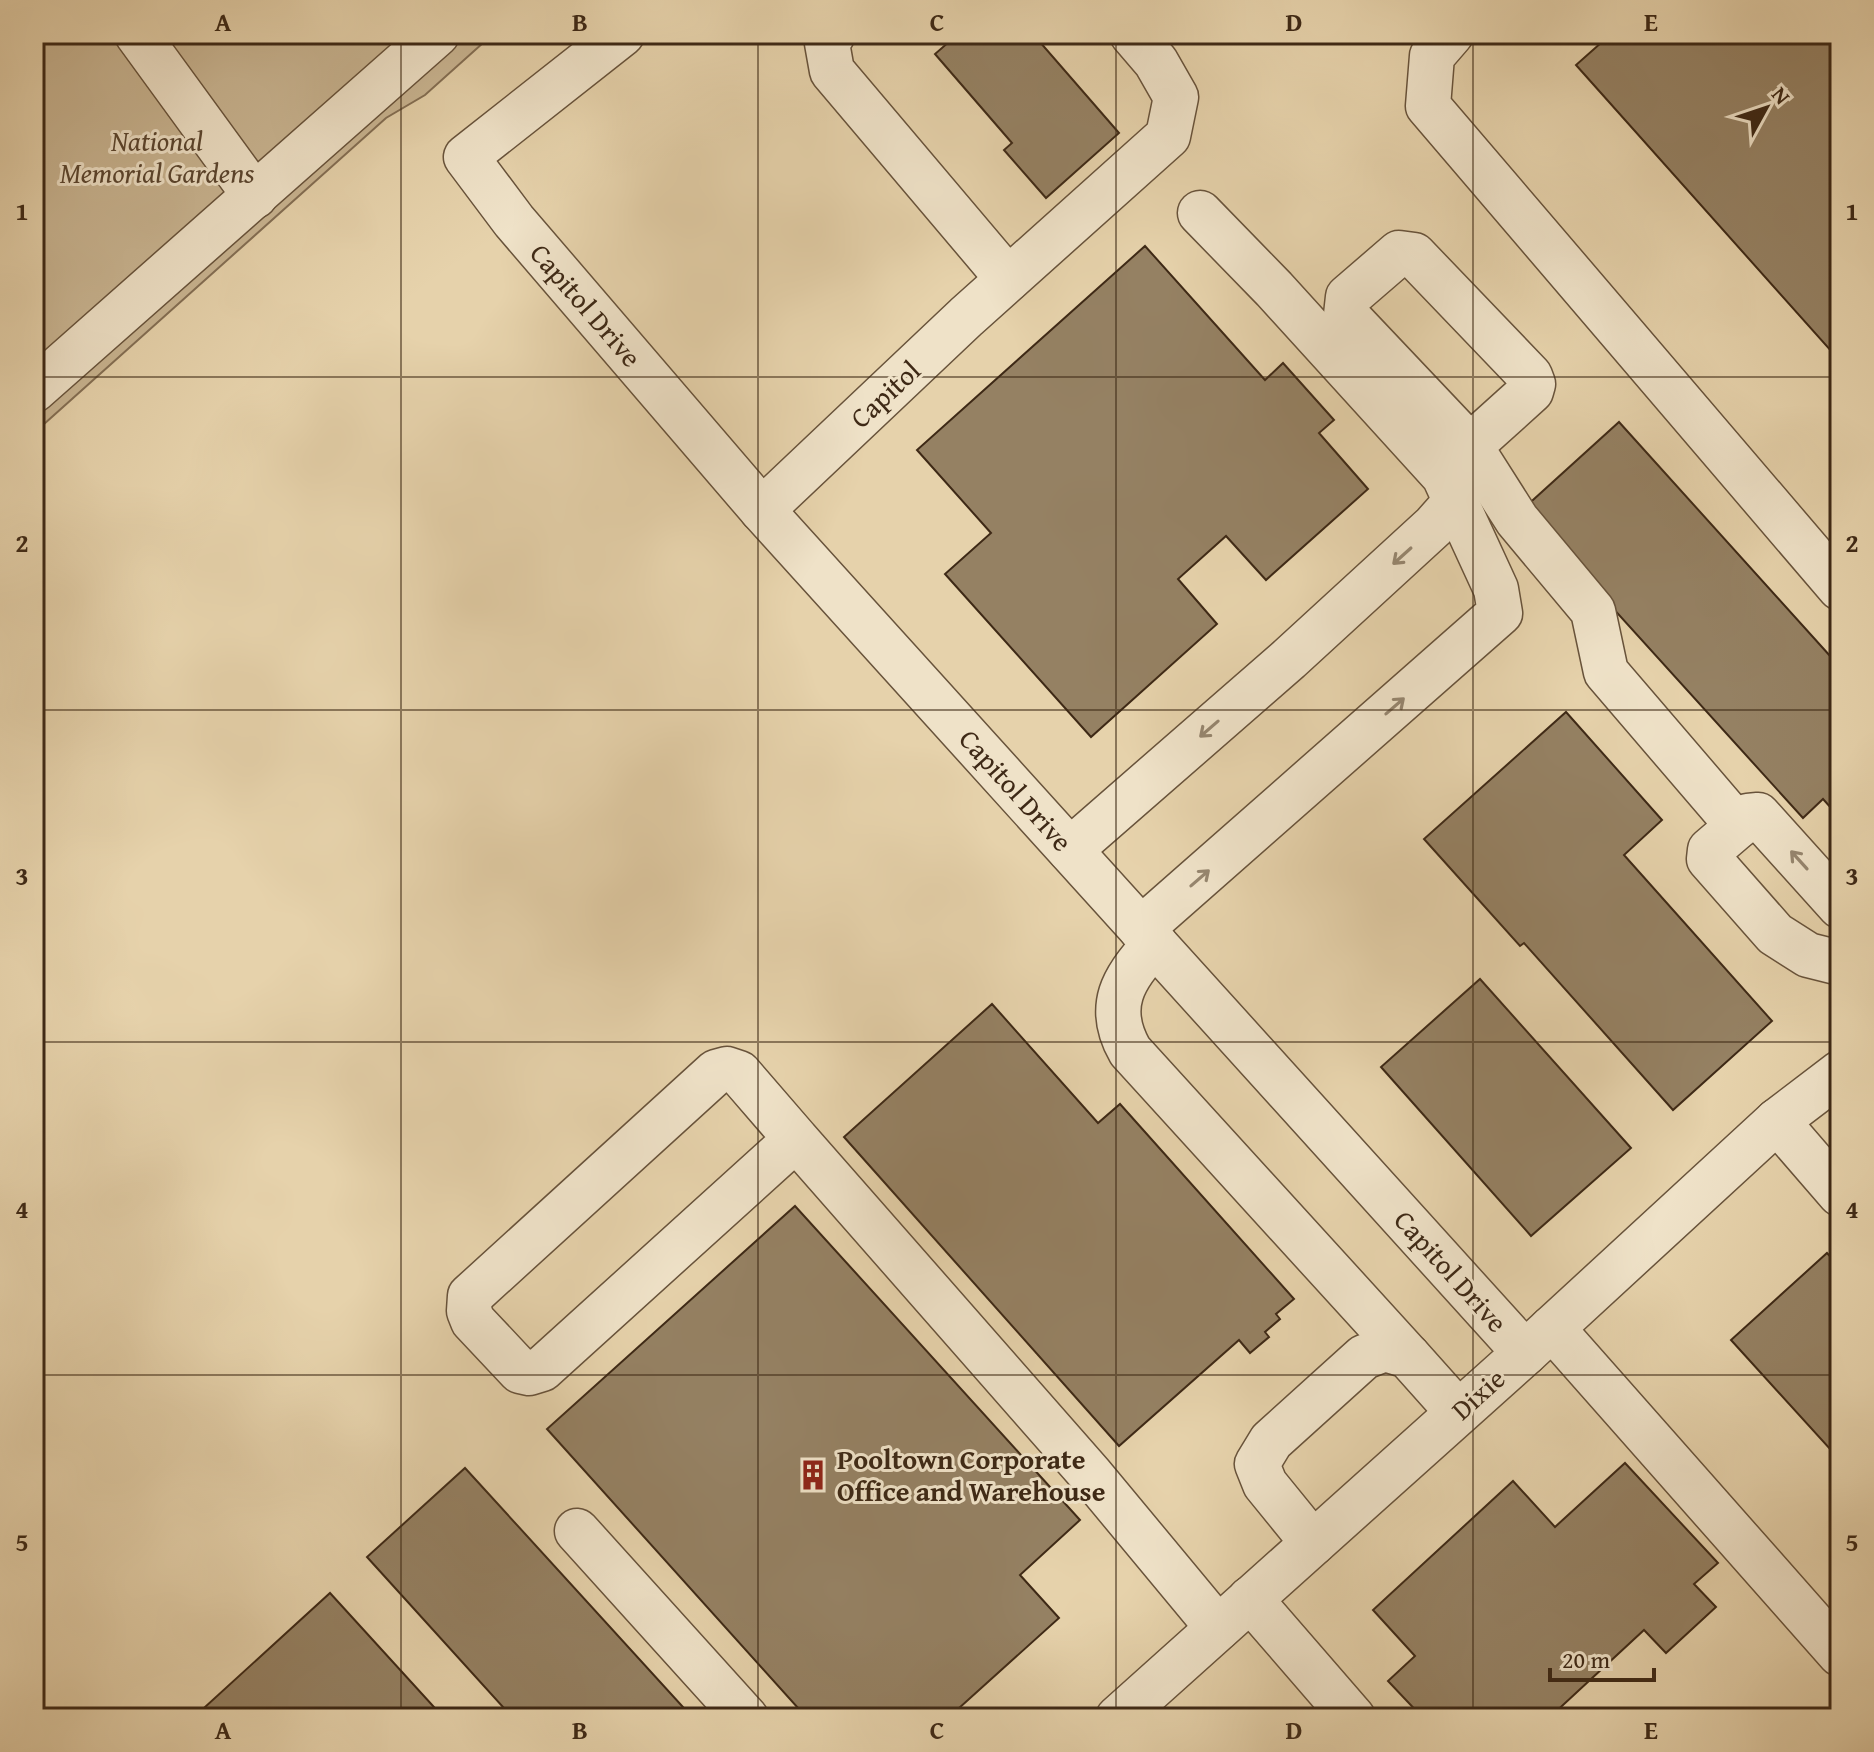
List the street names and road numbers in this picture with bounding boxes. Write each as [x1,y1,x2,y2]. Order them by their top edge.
street label: Capitol Drive [521,234,652,376]
street label: Capitol [840,350,929,437]
street label: Capitol Drive [950,719,1083,860]
street label: Capitol Drive [1385,1200,1518,1341]
street label: Dixie [1442,1358,1514,1429]

